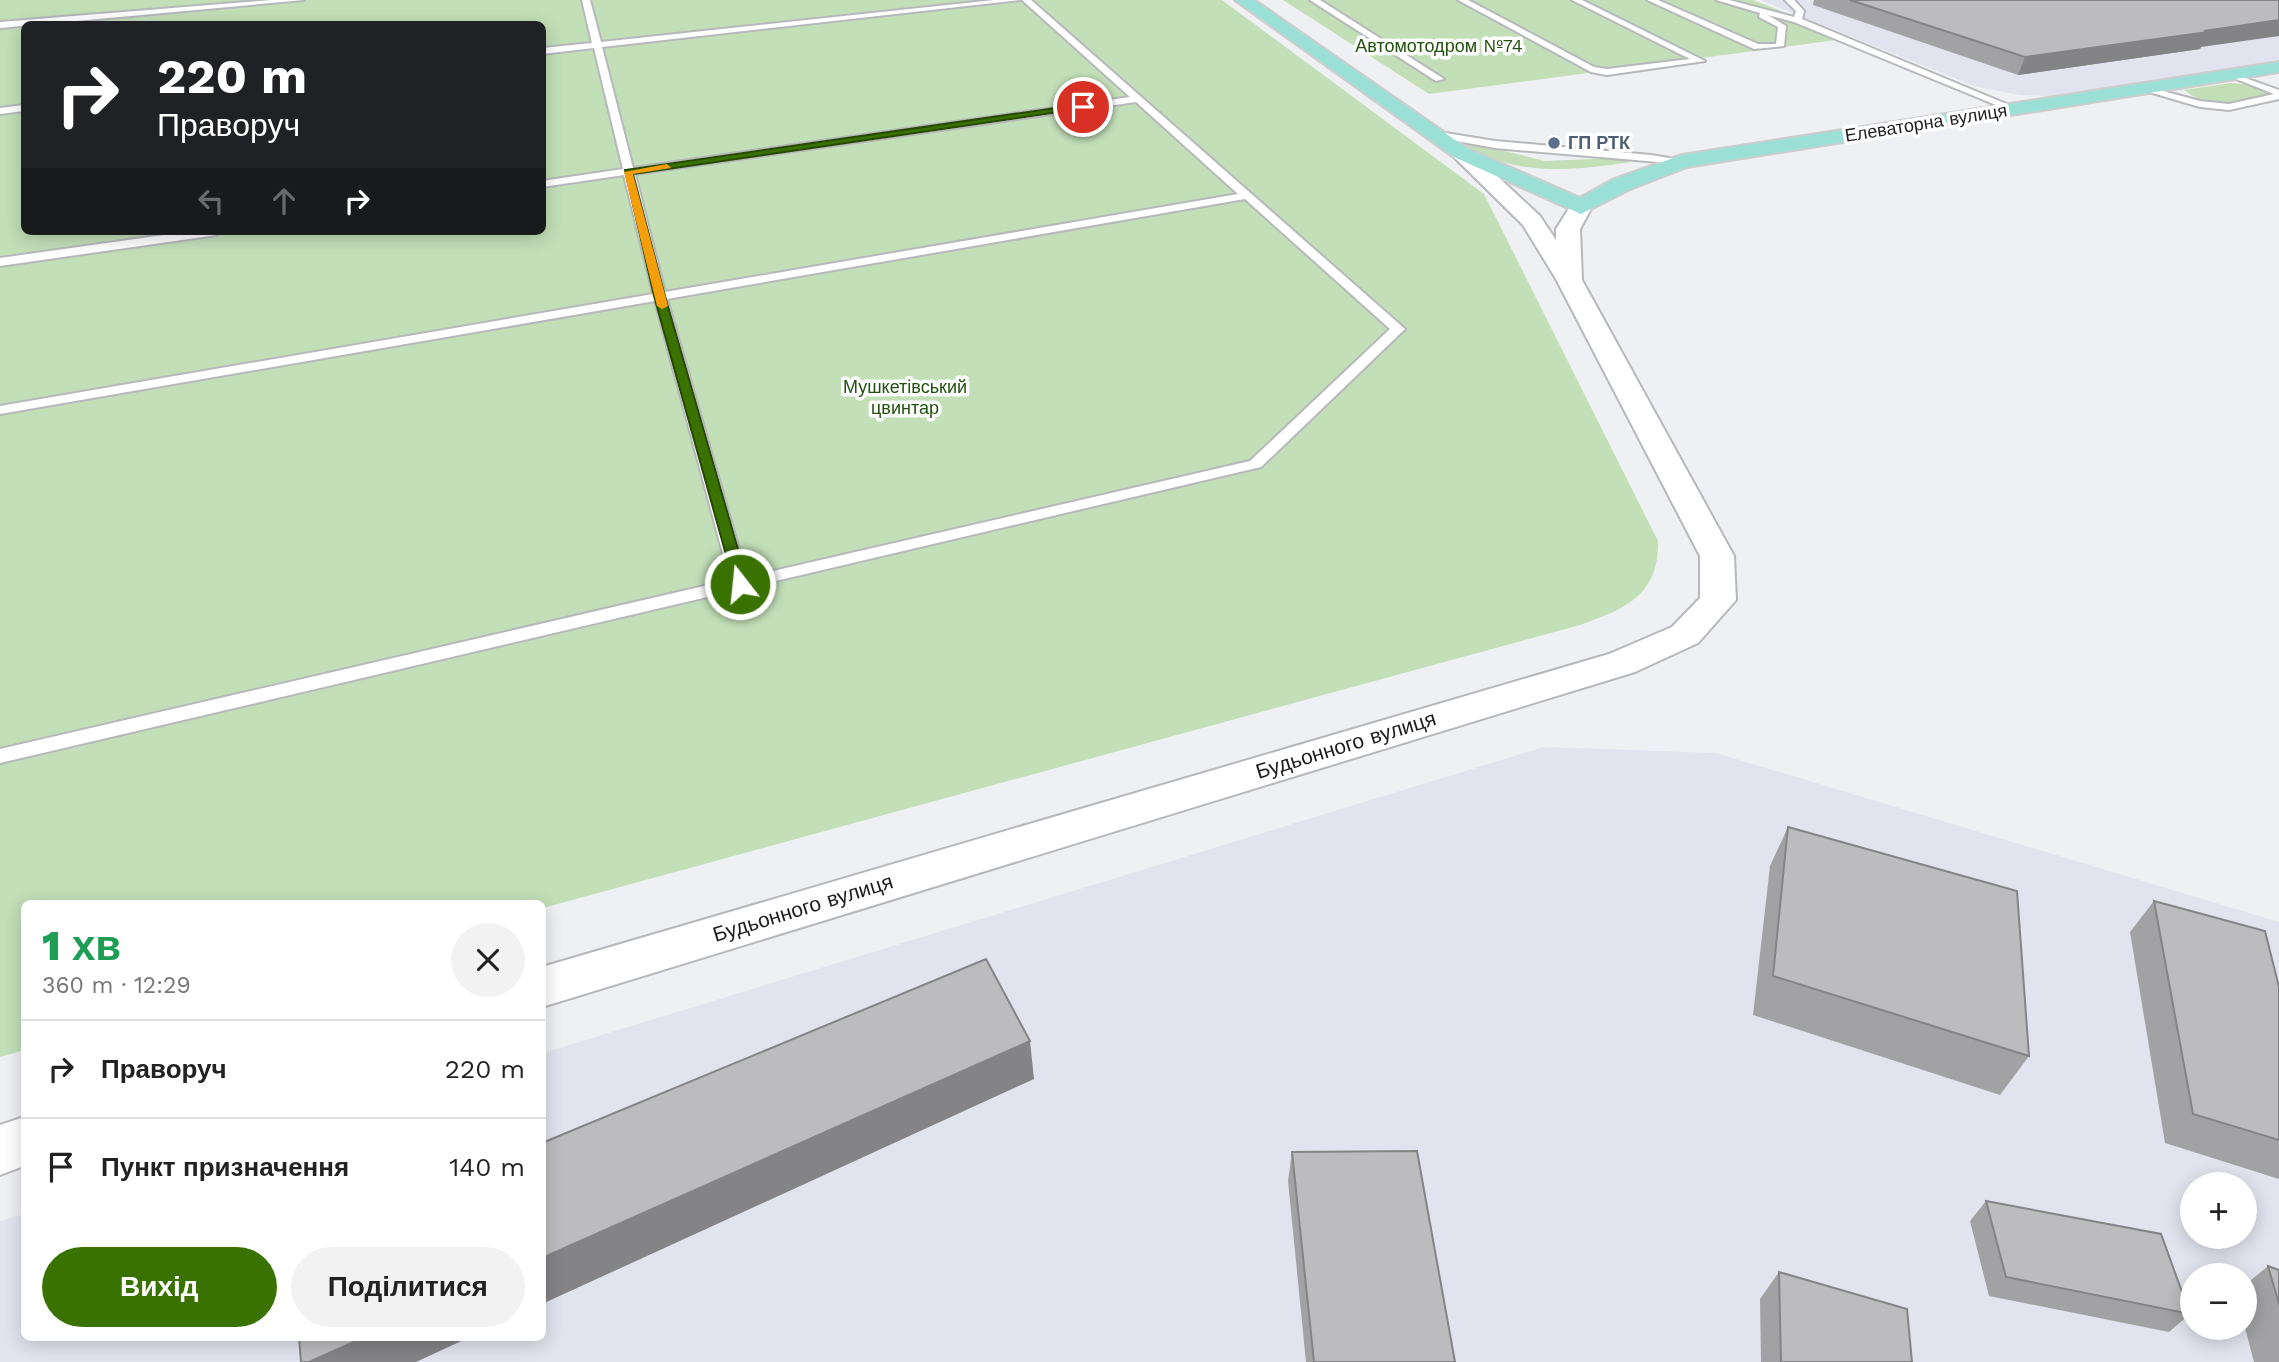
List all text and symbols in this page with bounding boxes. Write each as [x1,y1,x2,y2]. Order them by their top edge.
park label: Автомотодром №74 [1355,35,1523,56]
text: 220 m [157,47,307,105]
icon: right [42,49,133,140]
pin [1053,77,1113,137]
icon: arrive [1064,88,1102,126]
street label: Елеваторна вулиця [1843,99,2009,146]
text: Праворуч [157,106,300,144]
place label: ГП РТК [1568,132,1631,153]
marker: ГП РТК [1546,135,1562,151]
icon: left [192,182,230,220]
icon: ahead [265,182,303,220]
icon: right [338,182,376,220]
park label: Мушкетівський цвинтар [843,376,967,418]
position arrow [703,547,777,621]
street label: Будьонного вулиця [1253,705,1439,784]
street label: Будьонного вулиця [710,868,896,947]
text: 1 хв [42,921,121,970]
button: close [451,923,525,997]
text: 360 m · 12:29 [42,972,191,999]
icon: right [42,1050,80,1088]
text: Праворуч [101,1054,227,1084]
text: 220 m [445,1054,525,1084]
icon: arrive [42,1148,80,1186]
text: Пункт призначення [101,1152,349,1182]
text: 140 m [449,1152,525,1182]
map controls [2180,1172,2257,1340]
button: + [2180,1172,2257,1249]
button: Вихід [42,1247,277,1327]
button: Поділитися [291,1247,525,1327]
button: − [2180,1263,2257,1340]

